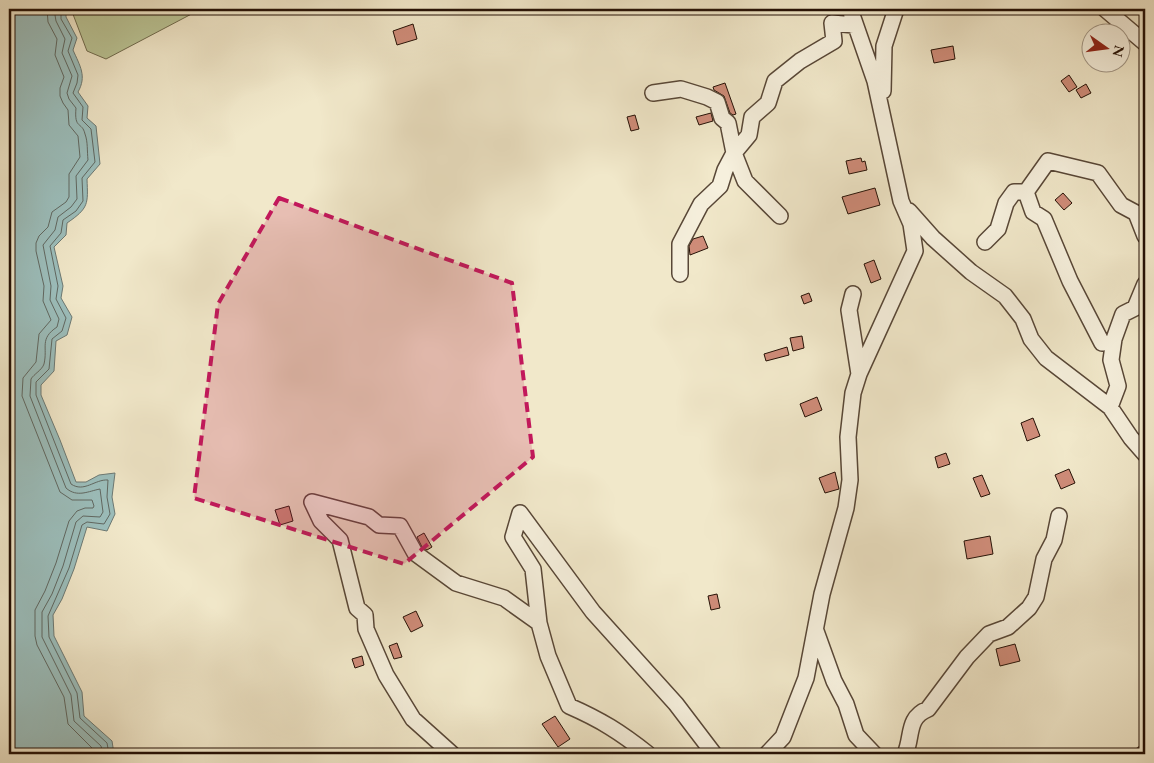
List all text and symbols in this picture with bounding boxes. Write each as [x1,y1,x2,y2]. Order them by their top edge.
north arrow [1082,22,1132,72]
text: N [1108,43,1129,59]

